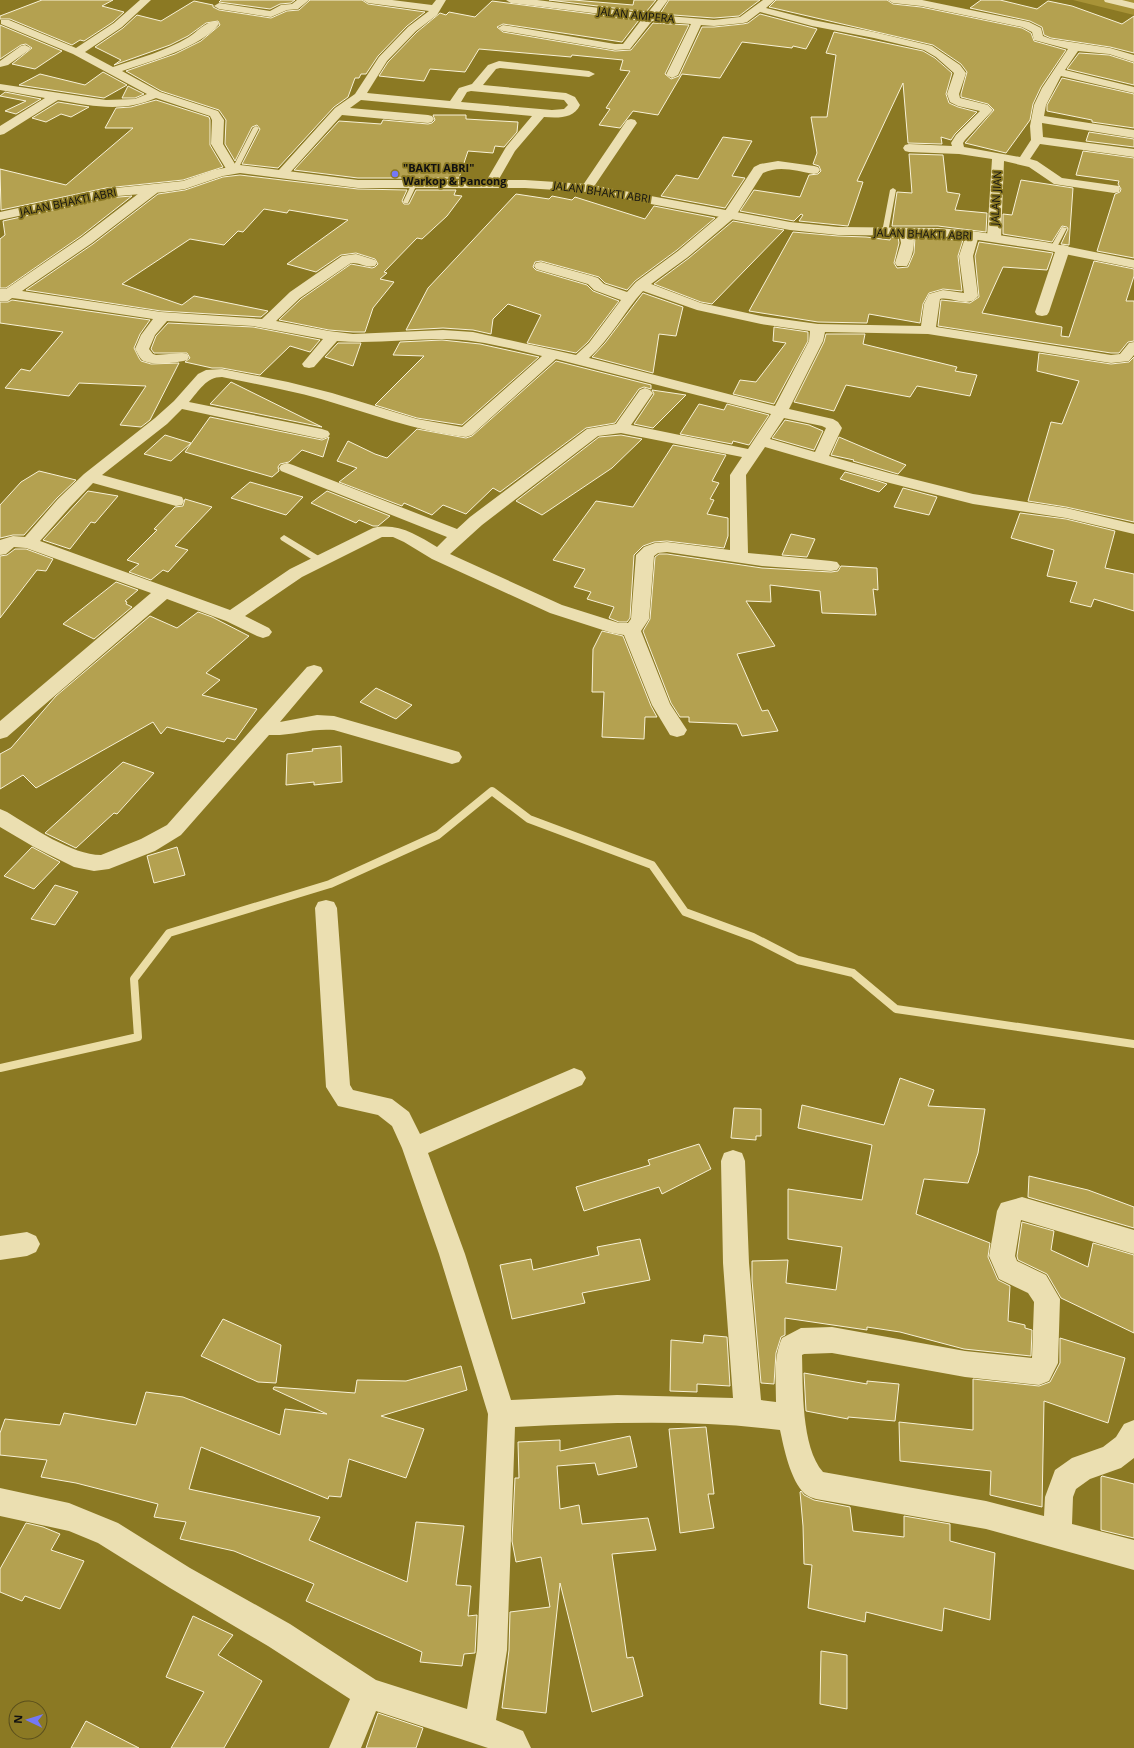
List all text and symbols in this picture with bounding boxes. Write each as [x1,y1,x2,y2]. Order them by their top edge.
street label: JALAN AMPERA [596,3,675,26]
place label: "BAKTI ABRI" Warkop & Pancong [403,160,507,188]
marker: "BAKTI ABRI" Warkop & Pancong [390,169,400,179]
street label: JALAN JIAN [987,170,1004,227]
street label: JALAN BHAKTI ABRI [551,177,652,206]
street label: JALAN BHAKTI ABRI [17,184,118,219]
street label: JALAN BHAKTI ABRI [872,224,973,243]
north arrow [8,1700,48,1740]
text: N [10,1714,25,1724]

